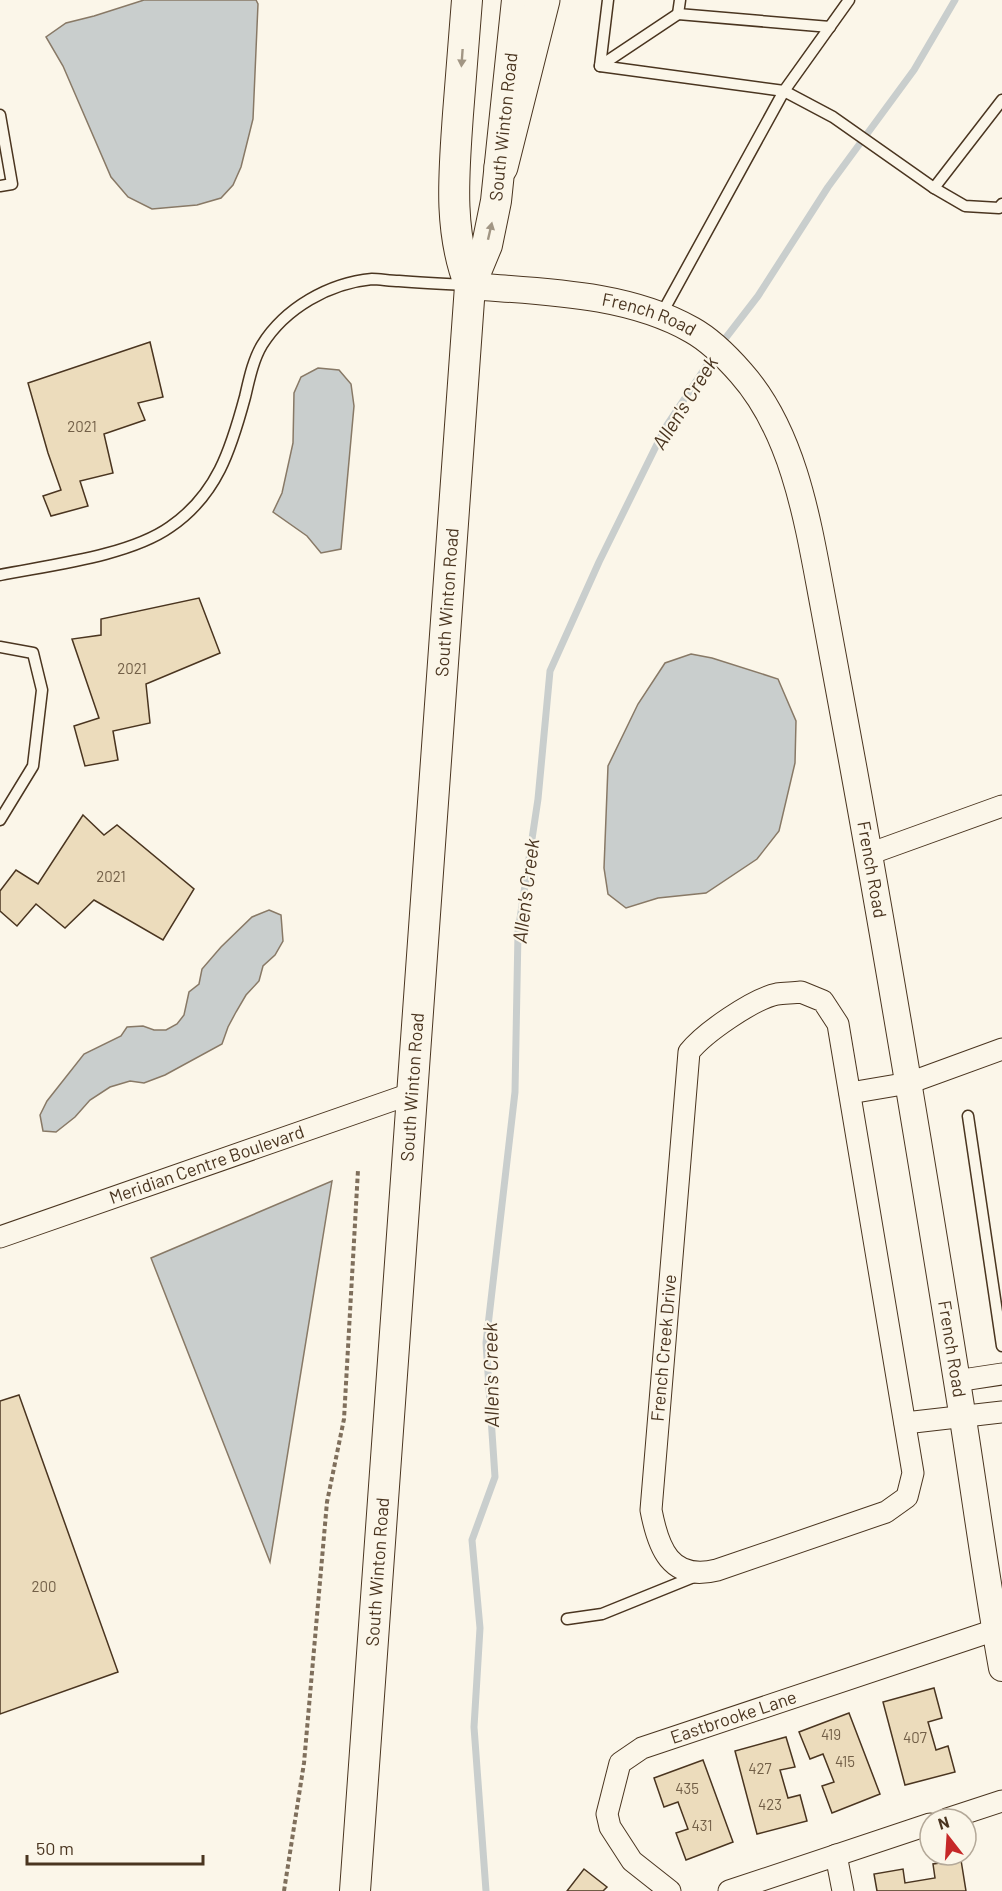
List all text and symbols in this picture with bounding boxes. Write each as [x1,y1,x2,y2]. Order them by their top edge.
one-way arrow [458,49,467,68]
street label: South Winton Road [484,51,521,202]
one-way arrow [486,222,496,240]
street label: French Road [600,288,700,340]
water label: Allen's Creek [646,351,722,453]
house number: 2021 [67,417,97,435]
street label: South Winton Road [430,527,463,677]
house number: 2021 [117,659,147,677]
street label: French Road [853,819,892,920]
water label: Allen's Creek [507,837,543,945]
house number: 2021 [96,867,126,885]
street label: South Winton Road [395,1012,428,1162]
street label: Meridian Centre Boulevard [106,1120,307,1208]
street label: French Creek Drive [646,1273,680,1422]
street label: French Road [934,1299,971,1399]
water label: Allen's Creek [477,1322,503,1428]
street label: South Winton Road [361,1497,393,1647]
house number: 200 [32,1577,57,1595]
street label: Eastbrooke Lane [667,1685,799,1748]
house number: 419 [821,1725,841,1743]
house number: 407 [903,1728,927,1746]
house number: 415 [835,1752,855,1770]
house number: 427 [748,1759,772,1777]
house number: 435 [675,1779,699,1797]
house number: 423 [758,1795,782,1813]
north arrow [918,1807,978,1867]
text: N [936,1812,951,1833]
house number: 431 [691,1816,713,1834]
scale bar [27,1828,202,1866]
text: 50 m [36,1837,74,1859]

